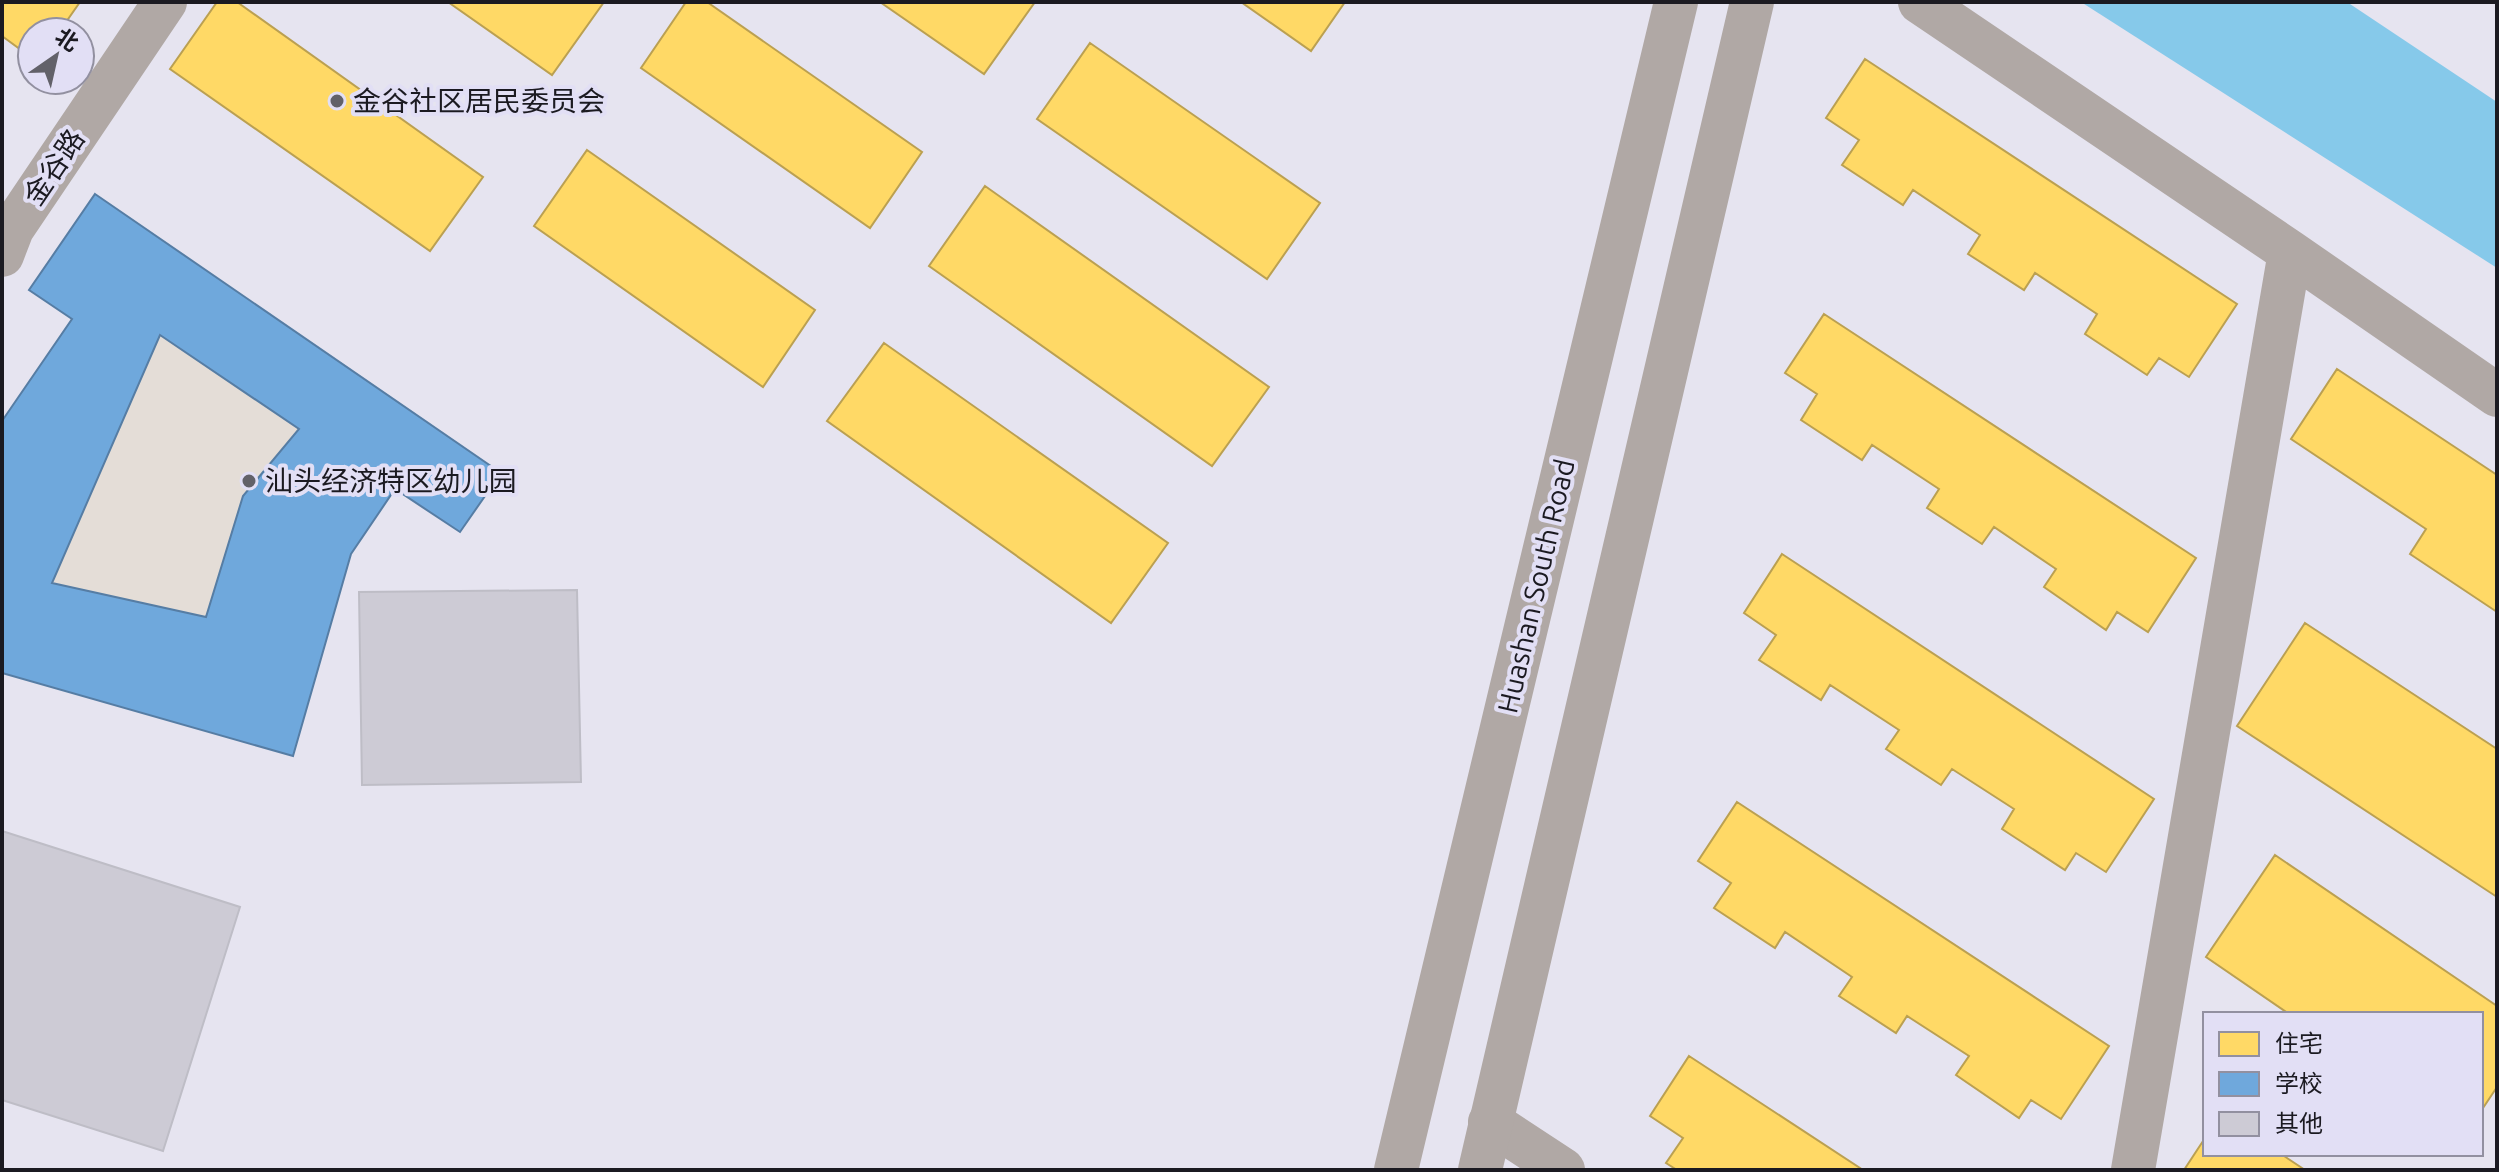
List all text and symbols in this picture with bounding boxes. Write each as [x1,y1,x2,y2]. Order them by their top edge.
north arrow [16,16,96,96]
text: 北 [51,22,84,56]
place label: 金谷社区居民委员会 [353,85,605,116]
marker: 金谷社区居民委员会 [328,92,346,110]
street label: 金谷路 [17,123,90,210]
street label: Huashan South Road [1491,456,1580,716]
place label: 汕头经济特区幼儿园 [265,465,517,496]
marker: 汕头经济特区幼儿园 [240,472,258,490]
legend [2203,1012,2483,1156]
text: 住宅 [2275,1030,2323,1057]
text: 学校 [2275,1070,2323,1097]
text: 其他 [2275,1110,2323,1137]

